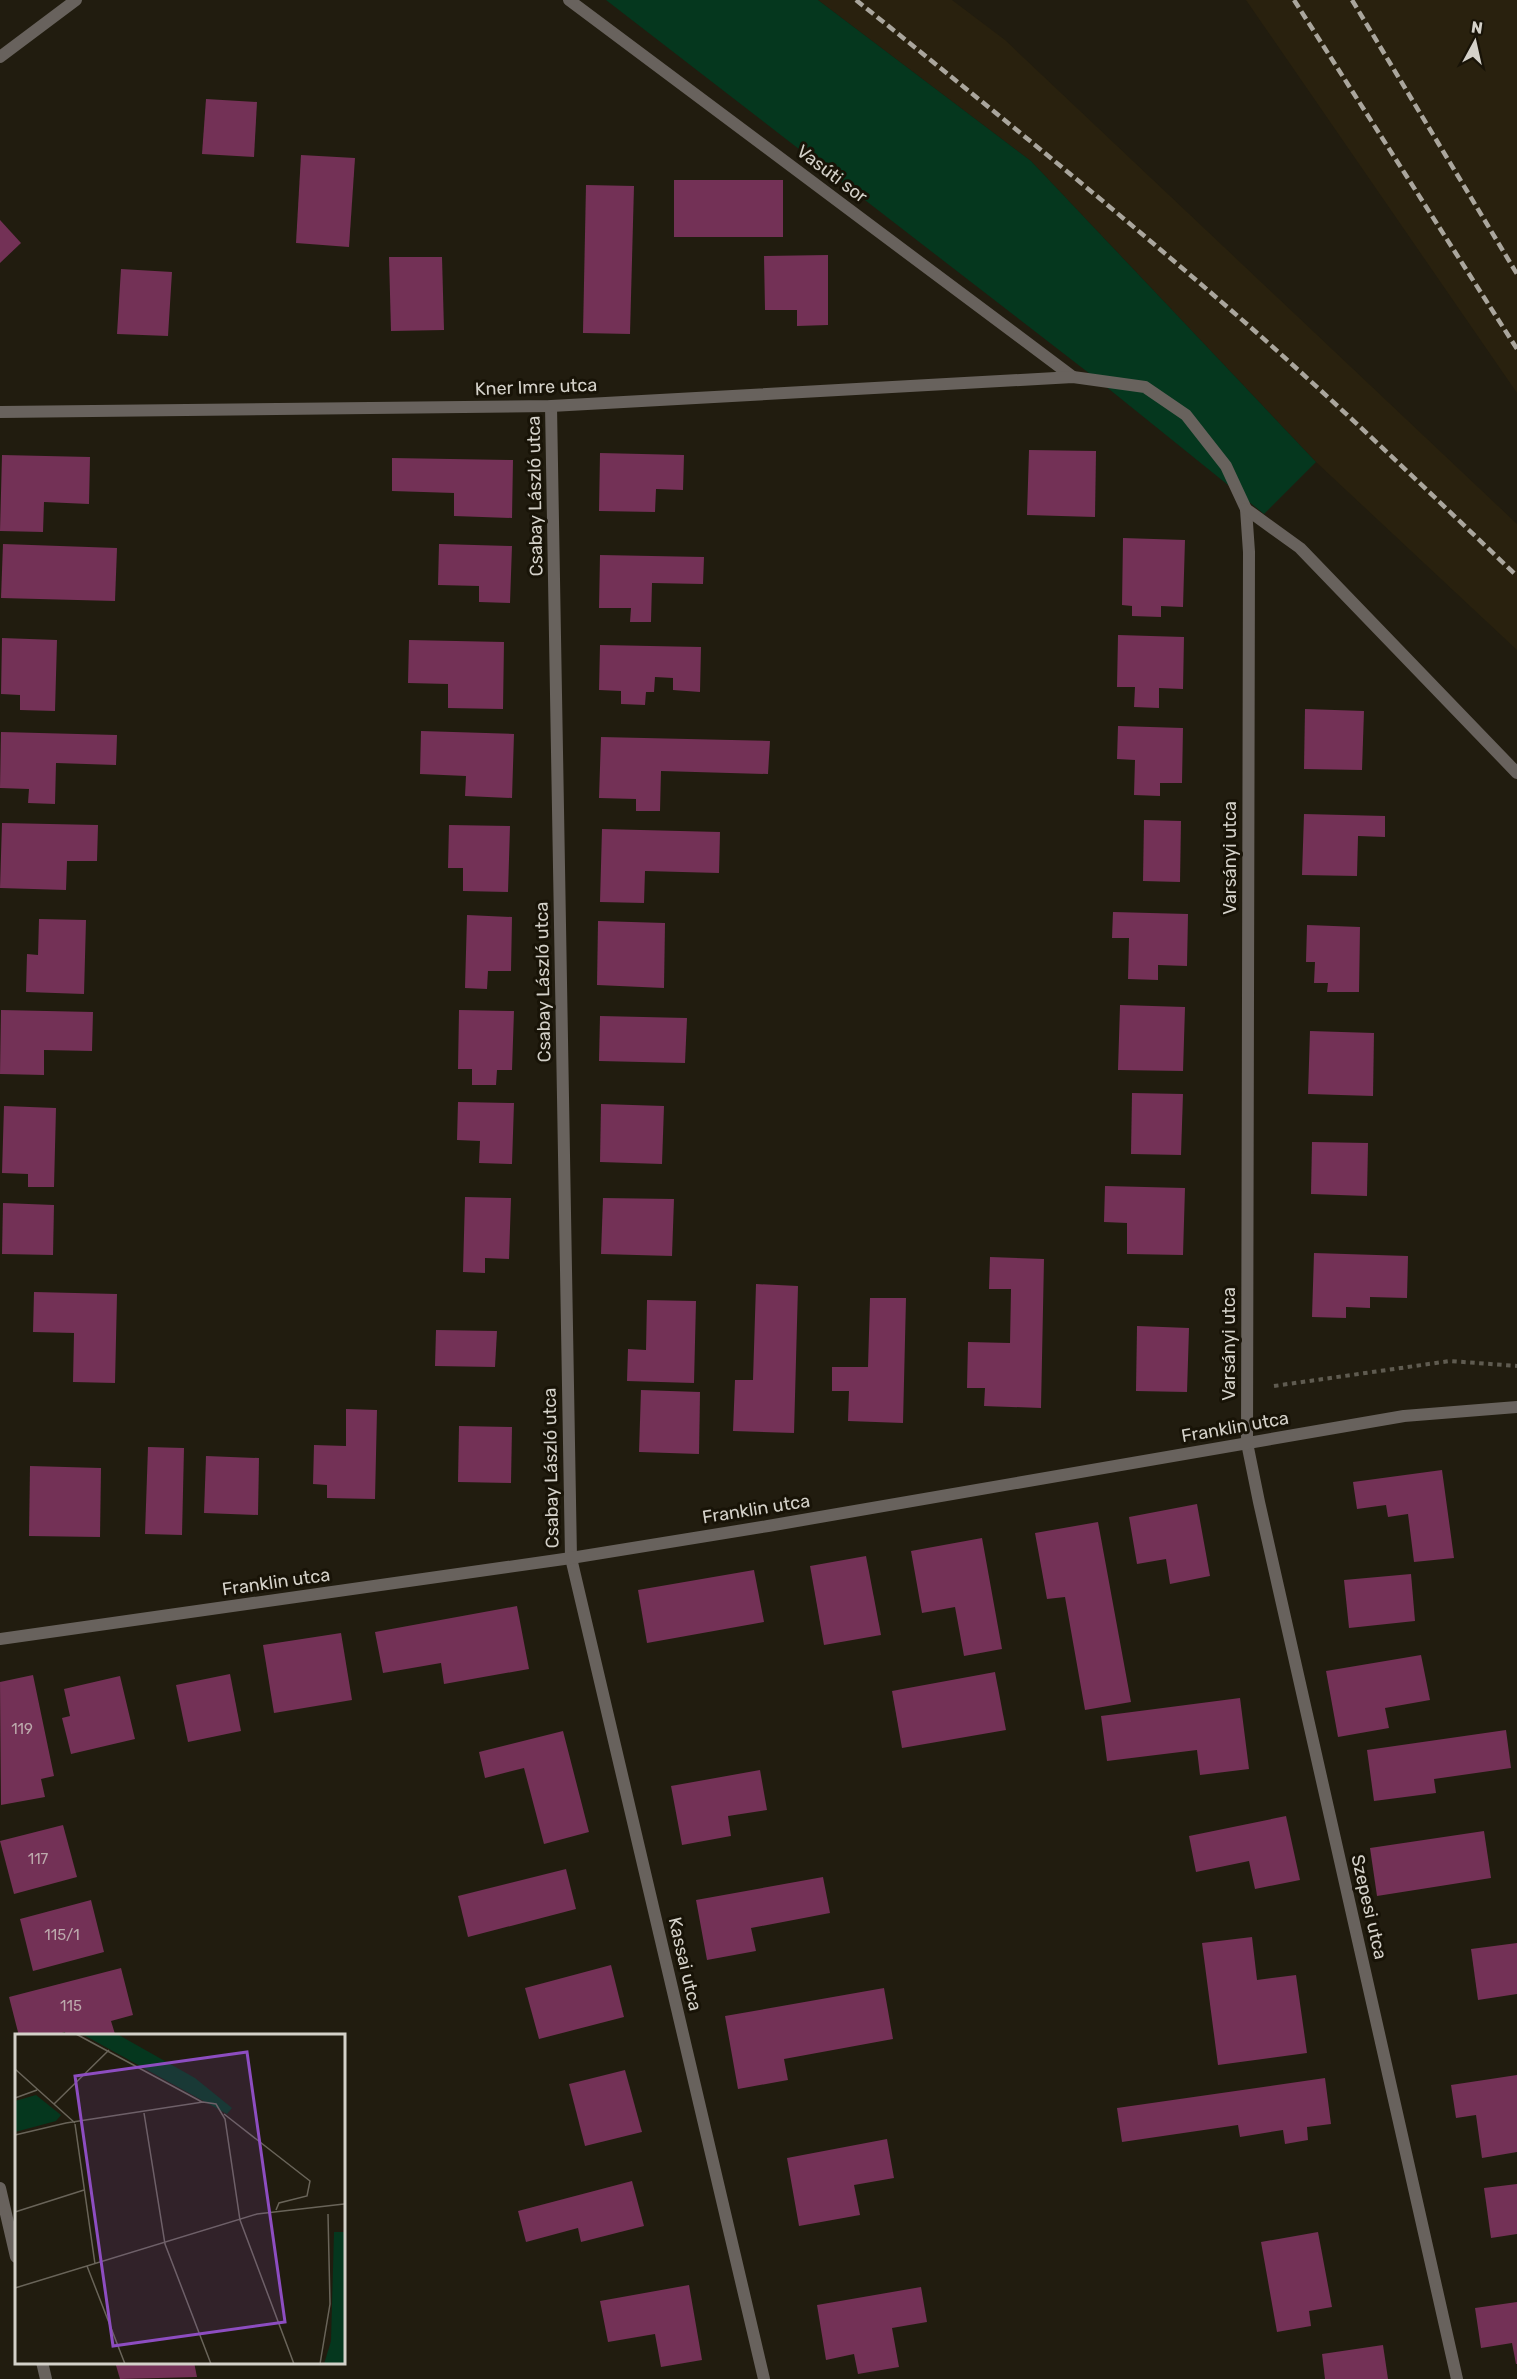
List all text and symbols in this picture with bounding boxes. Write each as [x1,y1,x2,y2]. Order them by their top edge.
north arrow [1445,12,1505,72]
text: N [1470,17,1484,38]
street label: Vasúti sor [792,140,872,208]
street label: Kner Imre utca [474,374,598,400]
street label: Csabay László utca [523,415,547,577]
street label: Varsányi utca [1219,801,1241,915]
street label: Csabay László utca [531,901,555,1063]
street label: Varsányi utca [1218,1287,1240,1401]
street label: Csabay László utca [539,1387,563,1549]
street label: Franklin utca [1179,1407,1291,1447]
street label: Franklin utca [701,1490,811,1528]
street label: Franklin utca [221,1564,331,1600]
house number: 119 [11,1720,33,1738]
house number: 117 [28,1850,49,1868]
street label: Szepesi utca [1346,1852,1392,1962]
street label: Kassai utca [664,1915,706,2013]
house number: 115/1 [44,1926,80,1944]
house number: 115 [60,1997,82,2015]
inset map [15,2034,345,2364]

